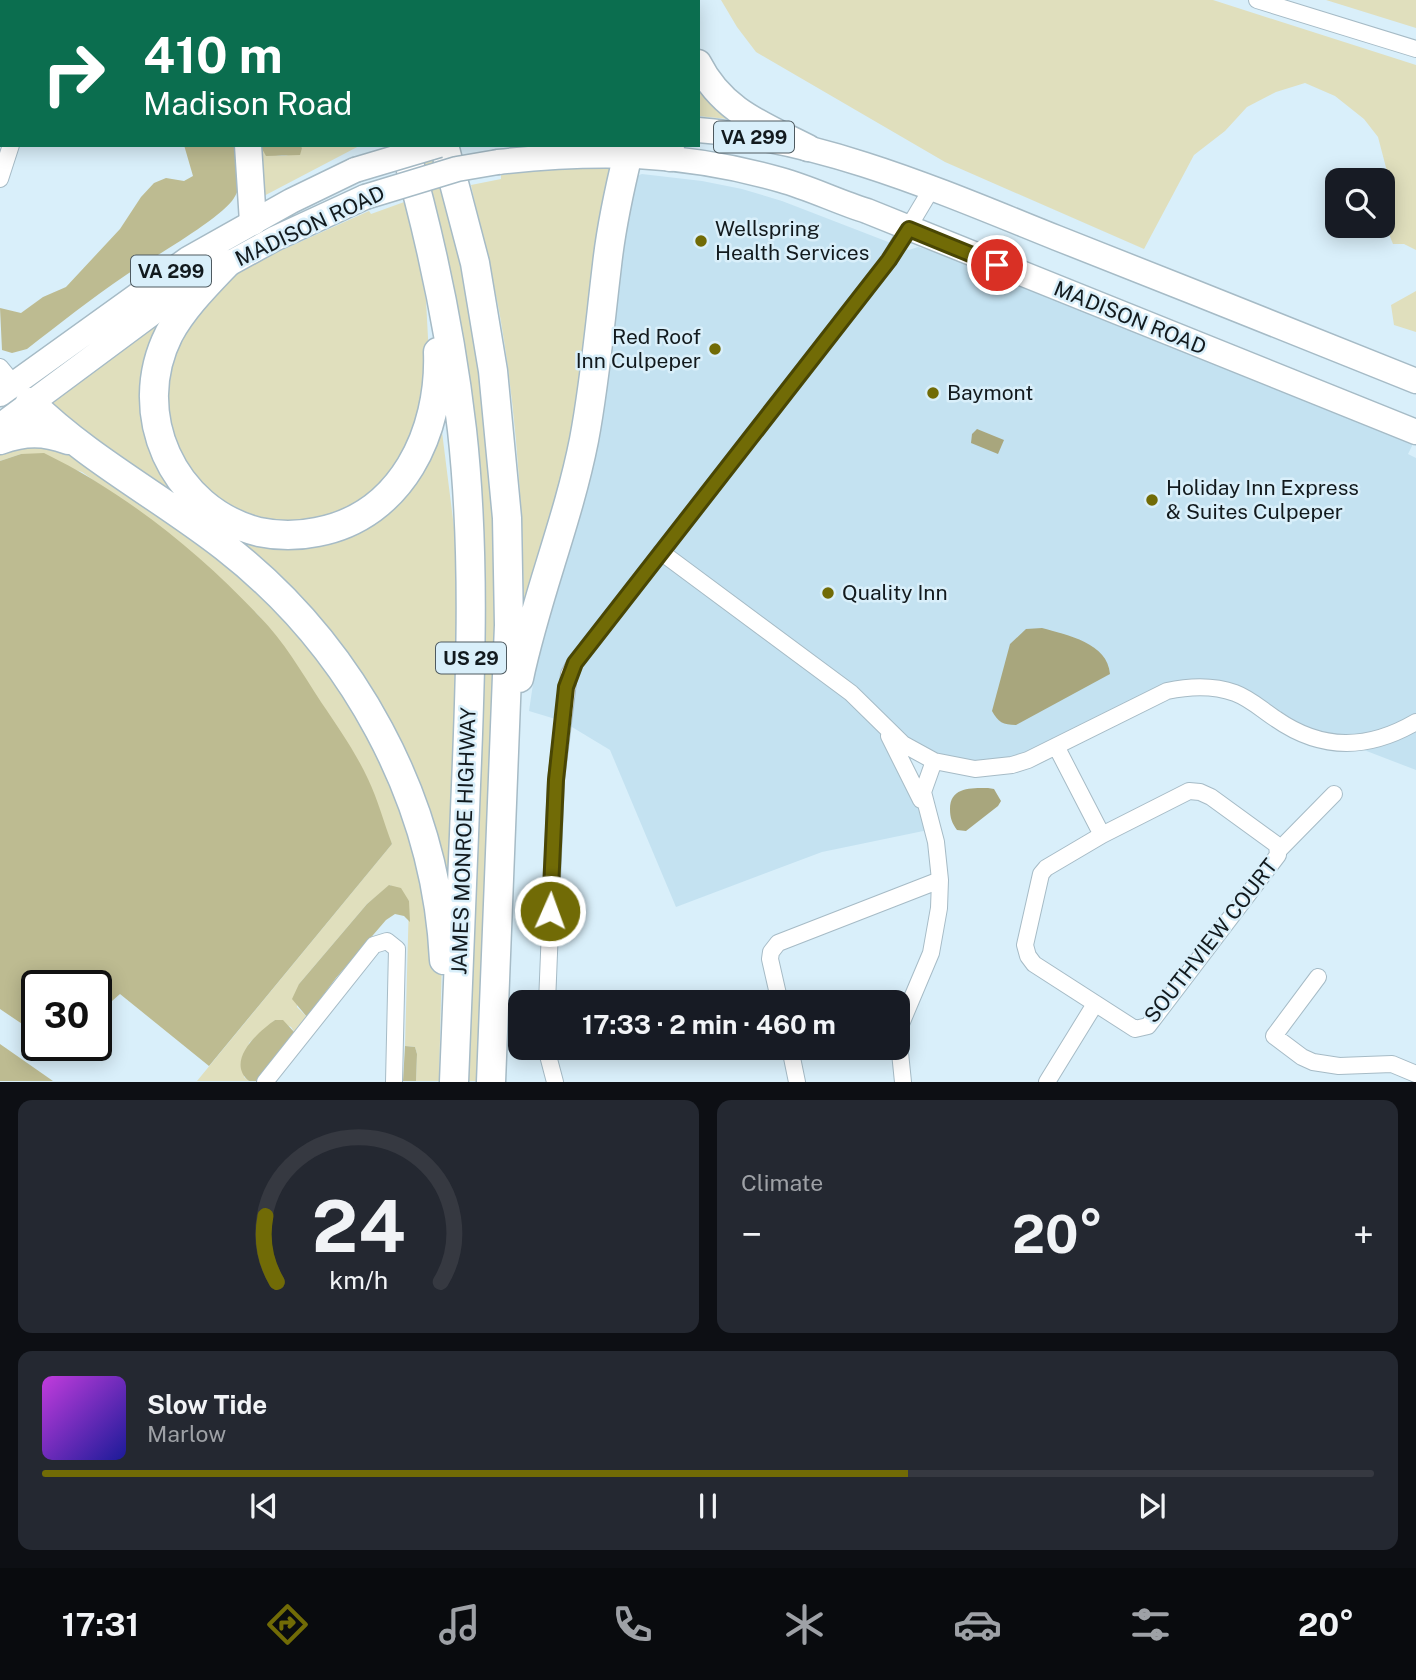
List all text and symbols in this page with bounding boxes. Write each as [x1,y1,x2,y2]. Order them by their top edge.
text: 410 m [143,26,283,84]
icon: right [28,28,119,119]
text: Madison Road [143,85,352,122]
road number: VA 299 [714,122,794,153]
map controls [1325,168,1395,238]
button: search [1325,168,1395,238]
street label: MADISON ROAD [231,180,389,271]
place label: Wellspring Health Services [715,216,869,265]
marker: Wellspring Health Services [693,233,709,249]
pin [967,235,1027,295]
icon: arrive [978,246,1016,284]
road number: VA 299 [131,256,211,286]
street label: MADISON ROAD [1050,276,1210,360]
place label: Red Roof Inn Culpeper [576,324,701,373]
marker: Red Roof Inn Culpeper [707,341,723,357]
place label: Baymont [947,380,1033,405]
marker: Baymont [925,385,941,401]
place label: Holiday Inn Express & Suites Culpeper [1166,475,1359,524]
marker: Holiday Inn Express & Suites Culpeper [1144,492,1160,508]
place label: Quality Inn [842,580,948,605]
marker: Quality Inn [820,585,836,601]
road number: US 29 [436,642,506,674]
street label: JAMES MONROE HIGHWAY [446,706,481,975]
street label: SOUTHVIEW COURT [1139,854,1282,1028]
position arrow [513,874,587,948]
speed limit sign: 30 [21,970,112,1061]
text: 17:33 · 2 min · 460 m [582,1009,836,1040]
text: Climate [741,1169,823,1196]
text: 24 [312,1184,405,1269]
text: 20° [1012,1204,1103,1265]
text: − [741,1212,762,1257]
text: + [1353,1212,1374,1257]
text: km/h [329,1265,388,1295]
text: Slow Tide [147,1389,267,1420]
text: Marlow [147,1420,226,1447]
icon: previous [245,1487,283,1525]
icon: pause [689,1487,727,1525]
icon: next [1133,1487,1171,1525]
icon: directions [263,1600,312,1649]
icon: music [435,1600,484,1649]
icon: phone [608,1600,657,1649]
icon: climate [780,1600,829,1649]
icon: car [953,1600,1002,1649]
icon: filters [1126,1600,1175,1649]
text: 17:31 [62,1606,139,1643]
text: 20° [1298,1606,1354,1643]

